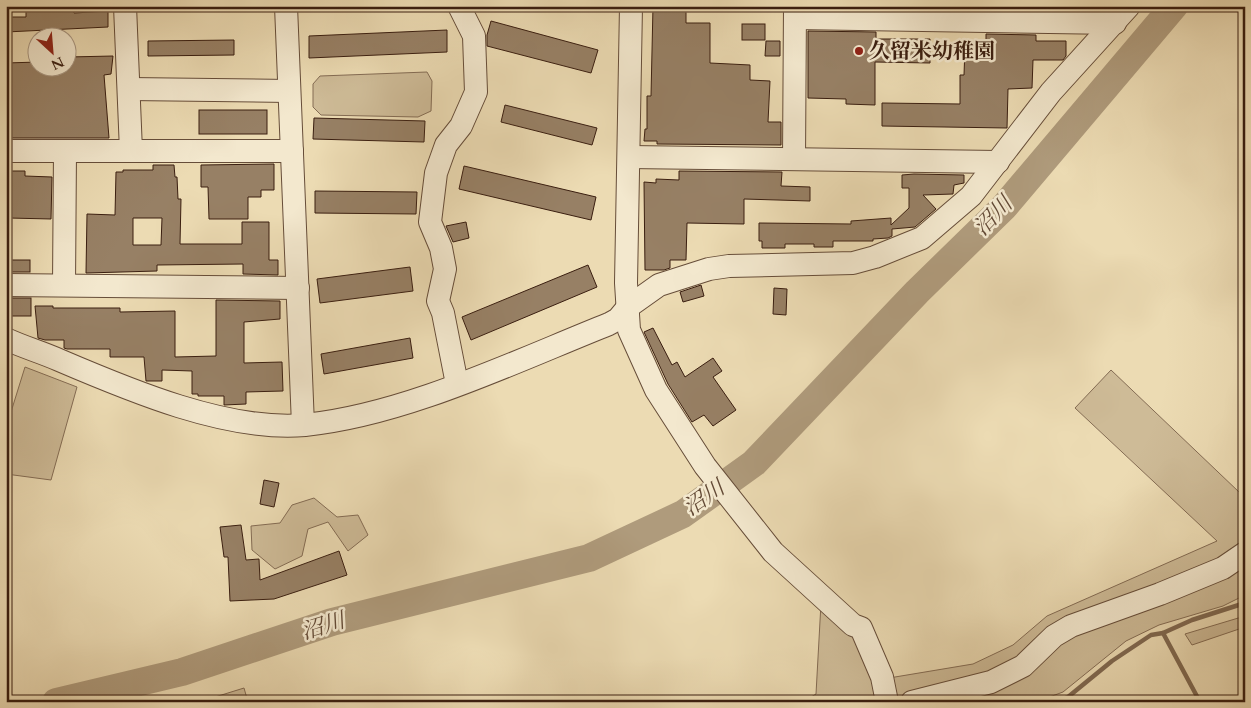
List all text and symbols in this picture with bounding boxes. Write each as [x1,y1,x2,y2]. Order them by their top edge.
north arrow [28,28,78,78]
place label: 久留米幼稚園 [869,37,995,66]
marker: 久留米幼稚園 [853,45,865,57]
text: N [48,52,67,74]
water label: 沼川 [967,188,1020,242]
water label: 沼川 [677,472,732,523]
water label: 沼川 [298,605,350,647]

